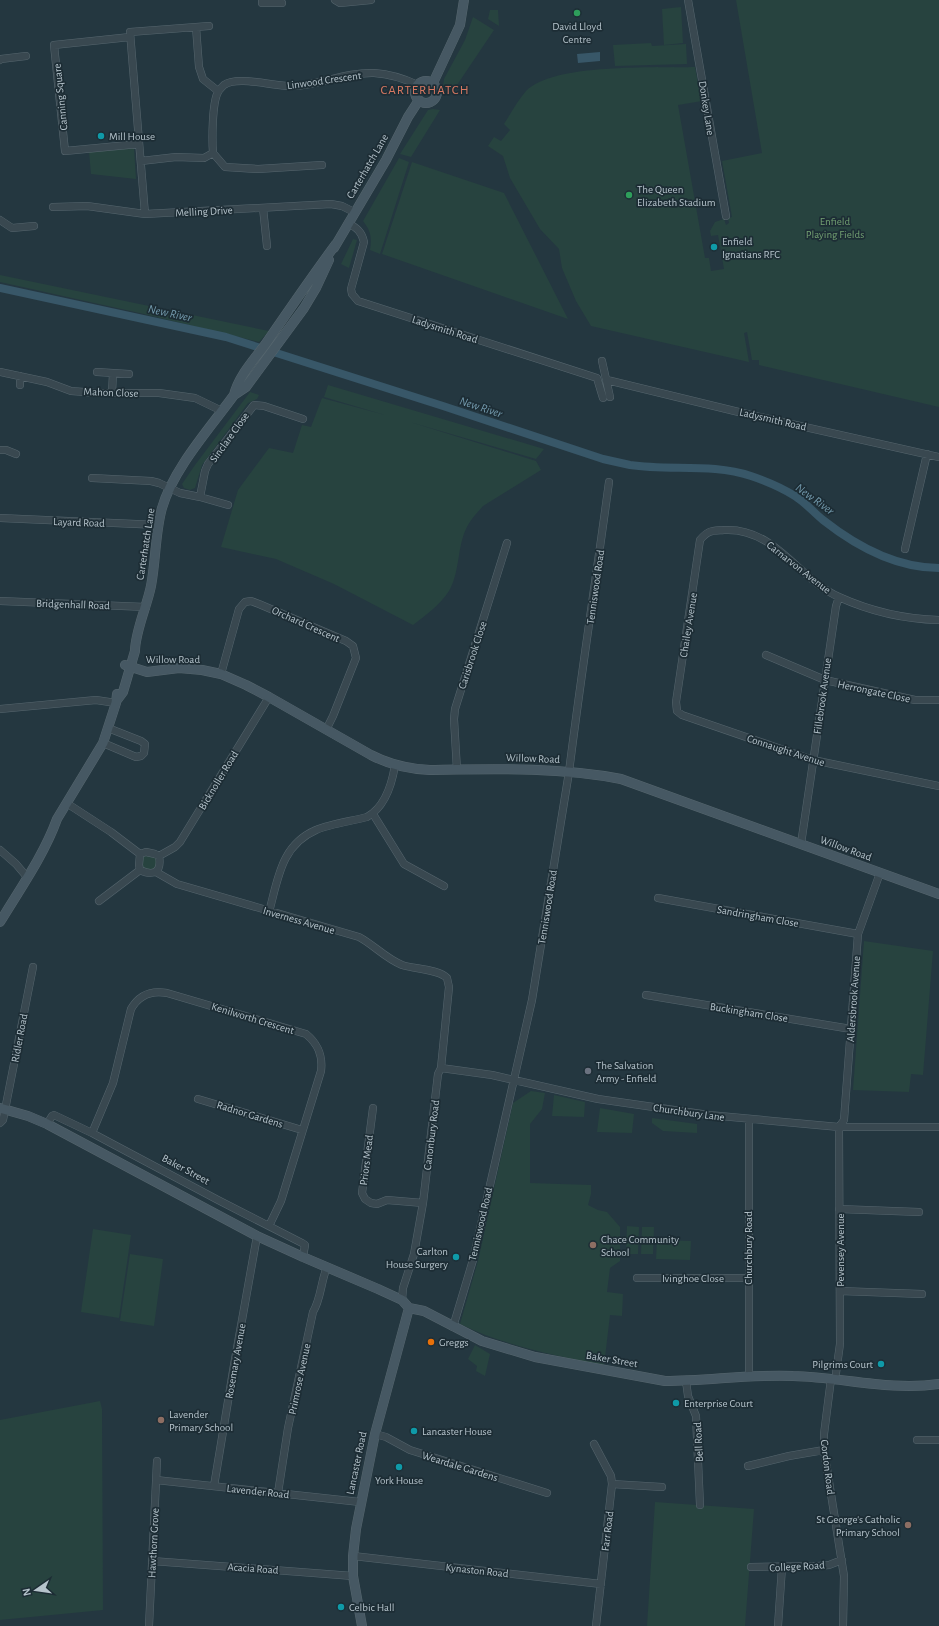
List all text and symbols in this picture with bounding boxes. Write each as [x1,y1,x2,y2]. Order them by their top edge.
marker: David Lloyd Centre [572,8,582,18]
place label: David Lloyd Centre [552,21,602,45]
street label: Canning Square [52,63,69,131]
street label: Linwood Crescent [286,70,362,91]
street label: Donkey Lane [697,80,716,136]
district label: CARTERHATCH [380,84,470,97]
marker: Mill House [96,131,106,141]
place label: Mill House [109,131,155,142]
street label: Carterhatch Lane [345,132,390,200]
place label: The Queen Elizabeth Stadium [637,184,716,208]
marker: The Queen Elizabeth Stadium [624,190,634,200]
street label: Melling Drive [175,205,233,218]
park label: Enfield Playing Fields [806,216,864,240]
place label: Enfield Ignatians RFC [722,236,780,260]
marker: Enfield Ignatians RFC [709,242,719,252]
water label: New River [147,303,194,324]
street label: Ladysmith Road [411,314,479,345]
street label: Mahon Close [83,386,139,399]
water label: New River [458,394,505,420]
street label: Ladysmith Road [738,406,808,433]
street label: Sinclare Close [208,410,251,464]
water label: New River [794,481,837,517]
street label: Carterhatch Lane [134,507,157,581]
street label: Layard Road [53,516,105,529]
street label: Carnarvon Avenue [765,539,833,596]
street label: Tenniswood Road [585,549,606,625]
street label: Chailey Avenue [678,592,699,658]
street label: Bridgenhall Road [36,598,110,611]
street label: Orchard Crescent [270,605,342,645]
street label: Carisbrook Close [456,620,489,690]
street label: Willow Road [146,654,200,665]
street label: Fillebrook Avenue [812,657,833,735]
street label: Herrongate Close [837,678,911,705]
street label: Connaught Avenue [746,733,826,768]
street label: Bicknoller Road [197,749,240,812]
street label: Willow Road [506,752,561,765]
street label: Willow Road [818,834,873,863]
street label: Tenniswood Road [536,869,559,945]
street label: Sandringham Close [716,904,800,929]
street label: Inverness Avenue [262,905,336,936]
street label: Aldersbrook Avenue [845,956,862,1042]
street label: Kenilworth Crescent [210,1001,296,1036]
street label: Buckingham Close [709,1001,789,1024]
street label: Ridler Road [9,1012,30,1063]
place label: The Salvation Army - Enfield [596,1060,657,1084]
marker: The Salvation Army - Enfield [583,1066,593,1076]
street label: Radnor Gardens [215,1099,284,1130]
street label: Canonbury Road [422,1099,441,1171]
street label: Churchbury Lane [652,1102,725,1123]
street label: Priors Mead [358,1134,375,1186]
street label: Baker Street [160,1152,212,1187]
street label: Tenniswood Road [467,1186,494,1262]
street label: Churchbury Road [743,1211,754,1285]
street label: Pevensey Avenue [835,1213,846,1287]
place label: Chace Community School [601,1234,679,1258]
marker: Chace Community School [588,1240,598,1250]
place label: Carlton House Surgery [386,1246,448,1270]
marker: Carlton House Surgery [451,1252,461,1262]
street label: Ivinghoe Close [662,1273,724,1284]
street label: Rosemary Avenue [223,1323,248,1400]
marker: Greggs [426,1337,436,1347]
place label: Greggs [439,1337,469,1348]
street label: Primrose Avenue [287,1343,312,1416]
street label: Baker Street [585,1350,639,1370]
place label: Pilgrims Court [812,1359,873,1370]
marker: Pilgrims Court [876,1359,886,1369]
marker: Enterprise Court [671,1398,681,1408]
place label: Enterprise Court [684,1398,753,1409]
place label: Lavender Primary School [169,1409,233,1433]
marker: Lavender Primary School [156,1415,166,1425]
street label: Bell Road [692,1421,705,1462]
marker: Lancaster House [409,1426,419,1436]
place label: Lancaster House [422,1426,492,1437]
street label: Lancaster Road [344,1430,369,1496]
street label: Gordon Road [819,1439,836,1496]
street label: Weardale Gardens [421,1450,499,1483]
marker: York House [394,1462,404,1472]
place label: York House [375,1475,423,1486]
street label: Lavender Road [226,1483,290,1500]
street label: Hawthorn Grove [146,1508,161,1578]
street label: Farr Road [600,1510,615,1552]
place label: St George's Catholic Primary School [816,1514,901,1538]
marker: St George's Catholic Primary School [903,1520,913,1530]
street label: College Road [769,1560,825,1573]
street label: Acacia Road [227,1561,279,1576]
street label: Kynaston Road [445,1562,509,1579]
north arrow [16,1570,56,1610]
text: N [21,1587,33,1597]
marker: Celbic Hall [336,1602,346,1612]
place label: Celbic Hall [349,1602,394,1613]

